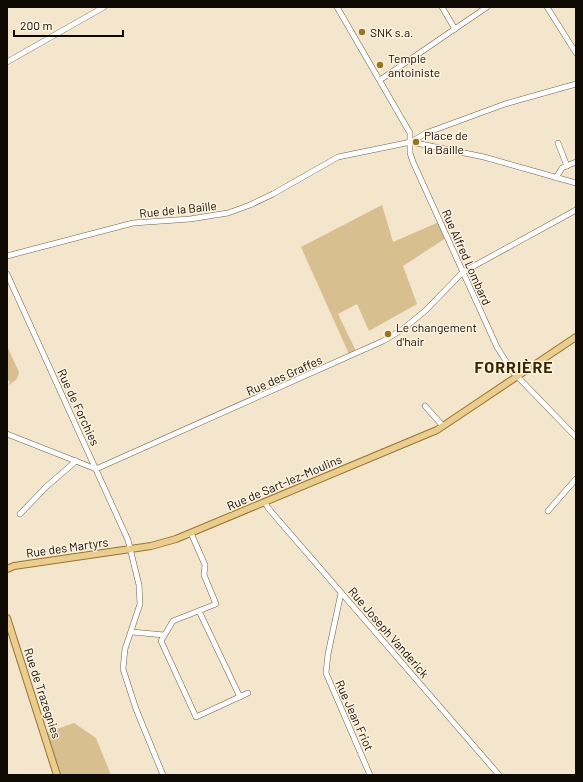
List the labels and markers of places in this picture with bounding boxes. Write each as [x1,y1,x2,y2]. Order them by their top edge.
place label: SNK s.a. [370,25,413,39]
marker: SNK s.a. [357,27,367,37]
place label: Temple antoiniste [388,51,440,79]
marker: Temple antoiniste [375,60,385,70]
place label: Place de la Baille [424,128,468,156]
marker: Place de la Baille [411,137,421,147]
place label: Le changement d'hair [396,320,477,348]
marker: Le changement d'hair [383,329,393,339]

